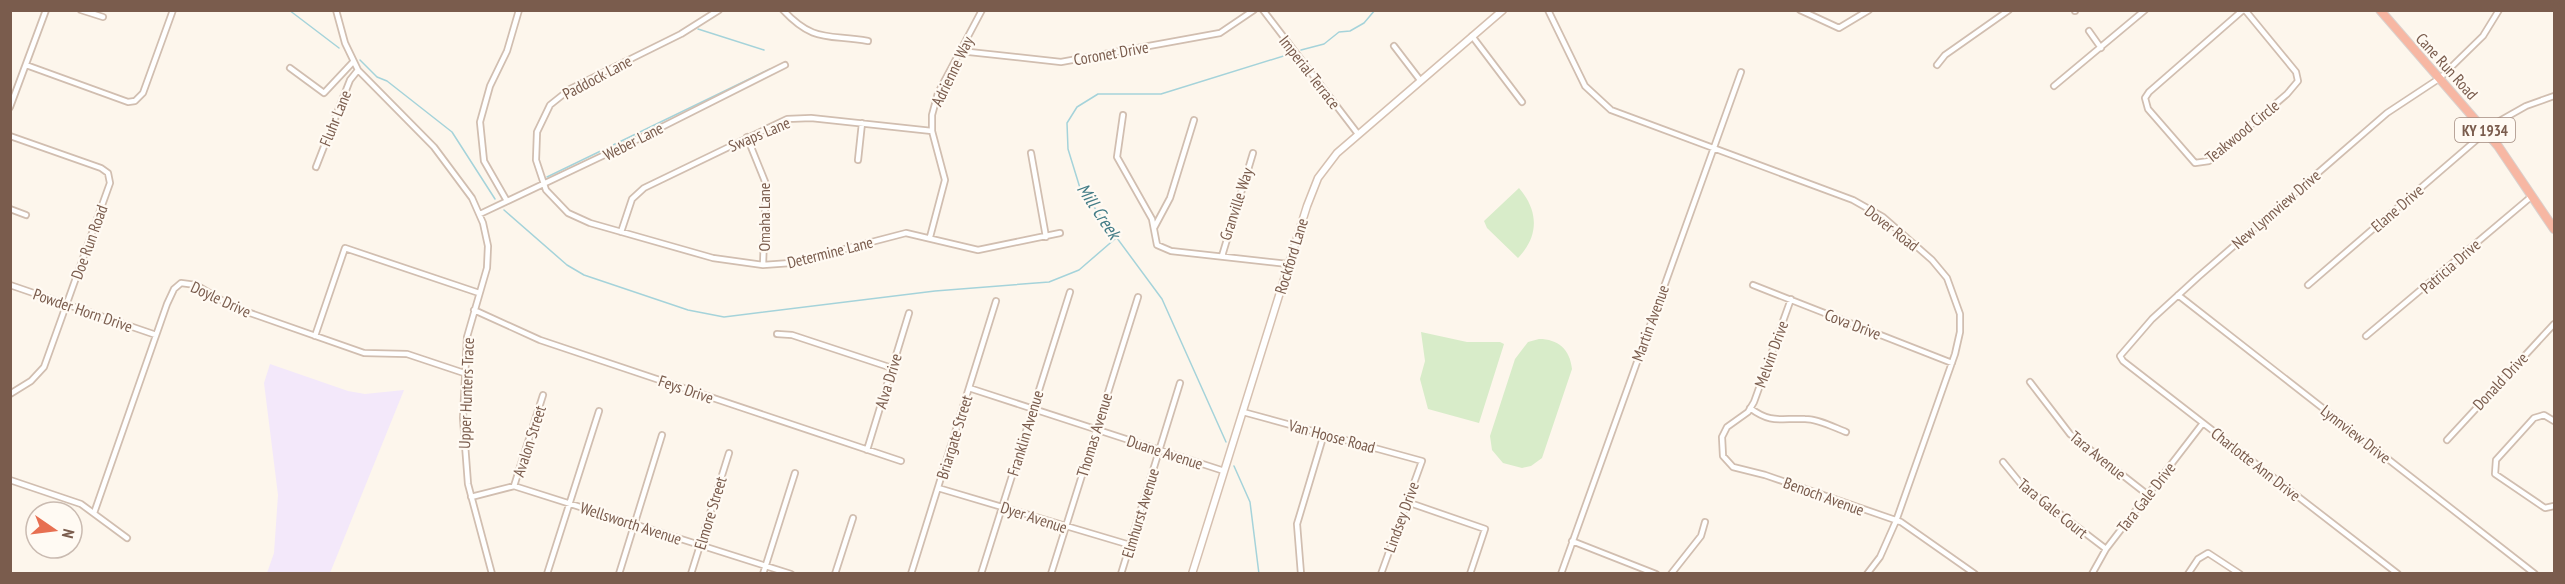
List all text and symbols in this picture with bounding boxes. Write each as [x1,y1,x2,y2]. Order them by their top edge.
street label: Cane Run Road [2412,29,2482,104]
street label: Imperial Terrace [1275,31,1345,113]
street label: Adrienne Way [926,33,978,109]
street label: Coronet Drive [1072,37,1150,69]
street label: Paddock Lane [559,50,635,104]
street label: Fluhr Lane [315,87,355,149]
street label: Teakwood Circle [2201,95,2283,167]
street label: Swaps Lane [725,112,793,156]
street label: Weber Lane [600,117,666,165]
road number: KY 1934 [2455,118,2515,142]
street label: Granville Way [1215,165,1257,243]
street label: New Lynnview Drive [2228,165,2324,253]
water label: Mill Creek [1072,179,1127,245]
street label: Elane Drive [2367,180,2427,236]
street label: Omaha Lane [754,183,774,251]
street label: Dover Road [1861,201,1923,255]
street label: Doe Run Road [66,202,112,282]
street label: Rockford Lane [1270,216,1312,296]
street label: Determine Lane [785,232,875,272]
street label: Patricia Drive [2416,234,2484,298]
street label: Doyle Drive [188,276,254,322]
street label: Martin Avenue [1627,282,1673,364]
street label: Powder Horn Drive [31,284,135,336]
street label: Cova Drive [1822,304,1884,344]
street label: Melvin Drive [1750,318,1792,390]
street label: Upper Hunters Trace [454,337,478,449]
street label: Donald Drive [2468,348,2532,414]
street label: Alva Drive [870,351,906,411]
street label: Feys Drive [656,370,716,408]
street label: Franklin Avenue [1003,388,1047,478]
street label: Thomas Avenue [1072,391,1116,479]
street label: Briargate Street [932,392,976,481]
street label: Lynnview Drive [2317,400,2395,468]
street label: Avalon Street [508,402,550,479]
street label: Van Hoose Road [1286,415,1377,457]
street label: Charlotte Ann Drive [2207,423,2305,505]
street label: Tara Avenue [2066,426,2130,484]
street label: Duane Avenue [1124,430,1206,474]
street label: Tara Gale Drive [2112,458,2180,536]
street label: Elmhurst Avenue [1117,466,1163,560]
street label: Benoch Avenue [1781,472,1867,520]
street label: Elmore Street [689,473,731,552]
street label: Tara Gale Court [2014,474,2093,543]
street label: Lindsey Drive [1379,479,1423,555]
street label: Wellsworth Avenue [578,497,684,549]
street label: Dyer Avenue [998,497,1070,537]
north arrow [24,500,84,560]
text: N [58,527,79,540]

